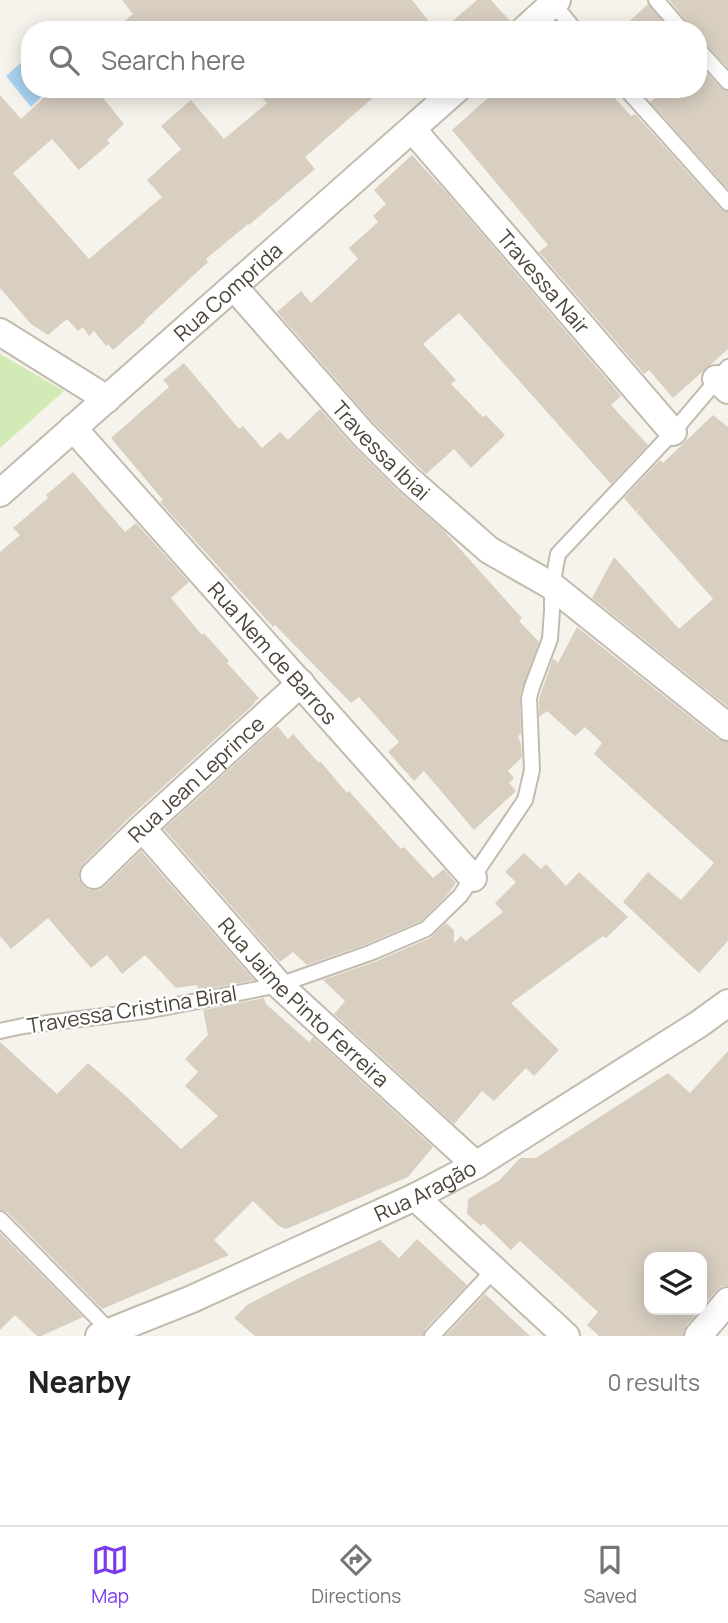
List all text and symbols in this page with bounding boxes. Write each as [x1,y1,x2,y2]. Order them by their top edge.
search box [21,21,707,98]
icon: search [45,41,83,79]
text: Search here [101,42,246,78]
street label: Travessa Nair [491,224,596,340]
street label: Rua Comprida [168,236,288,347]
street label: Travessa Ibiai [326,395,436,506]
street label: Rua Nem de Barros [202,576,344,730]
street label: Rua Jean Leprince [122,709,270,848]
street label: Rua Jaime Pinto Ferreira [212,911,395,1093]
street label: Travessa Cristina Biral [25,979,239,1039]
street label: Rua Aragão [370,1154,481,1228]
map controls [644,1252,707,1315]
button: layers [644,1252,707,1315]
text: Nearby [28,1361,131,1402]
text: 0 results [607,1366,700,1398]
tab: Map [91,1541,129,1609]
tab: Directions [311,1541,401,1609]
tab: Saved [583,1541,637,1609]

